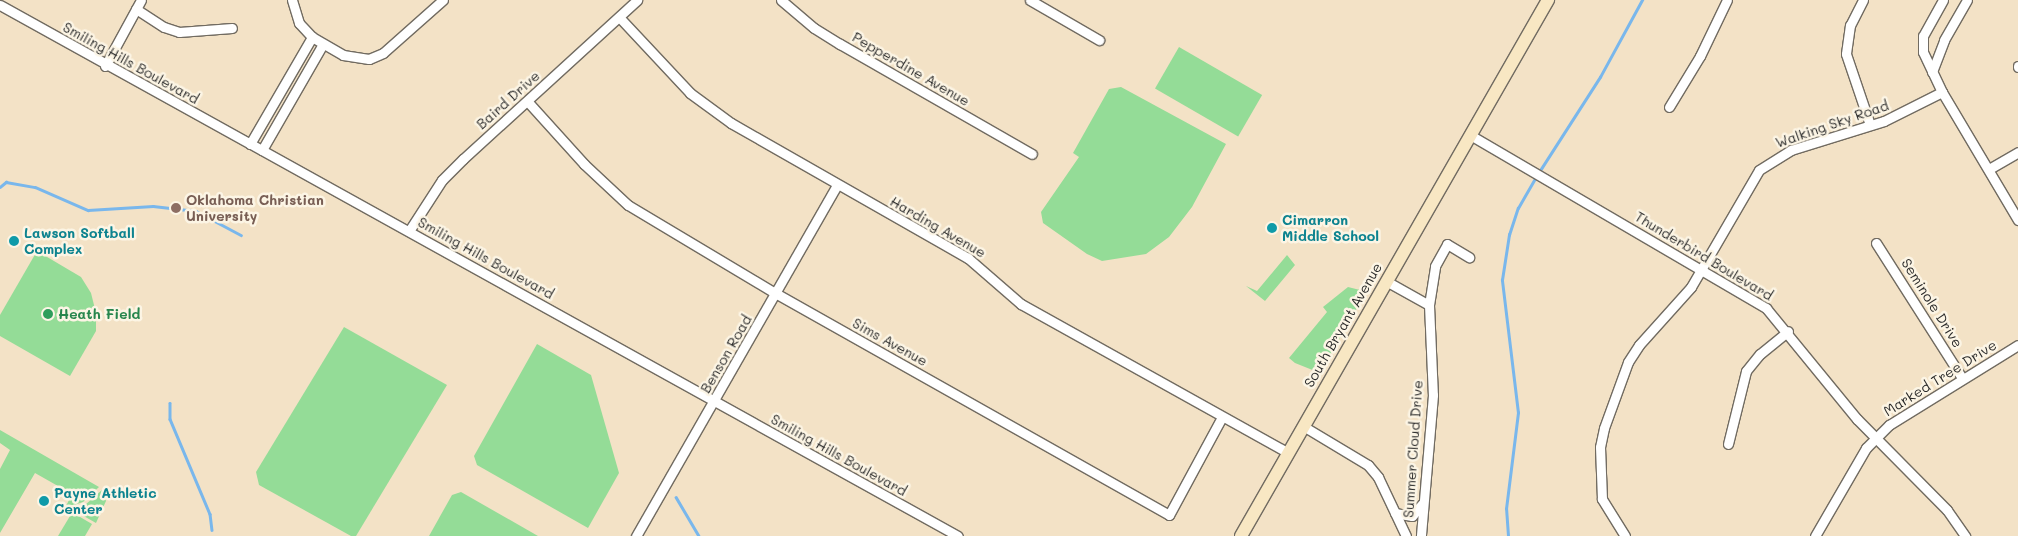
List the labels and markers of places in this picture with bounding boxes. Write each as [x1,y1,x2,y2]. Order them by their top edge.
place label: Oklahoma Christian University [186,192,324,224]
marker: Oklahoma Christian University [170,202,182,214]
place label: Cimarron Middle School [1282,212,1379,244]
marker: Cimarron Middle School [1266,222,1278,234]
place label: Lawson Softball Complex [24,225,135,258]
marker: Lawson Softball Complex [8,235,20,247]
place label: Heath Field [58,306,140,322]
marker: Heath Field [42,308,54,320]
place label: Payne Athletic Center [54,485,157,518]
marker: Payne Athletic Center [38,495,50,507]

